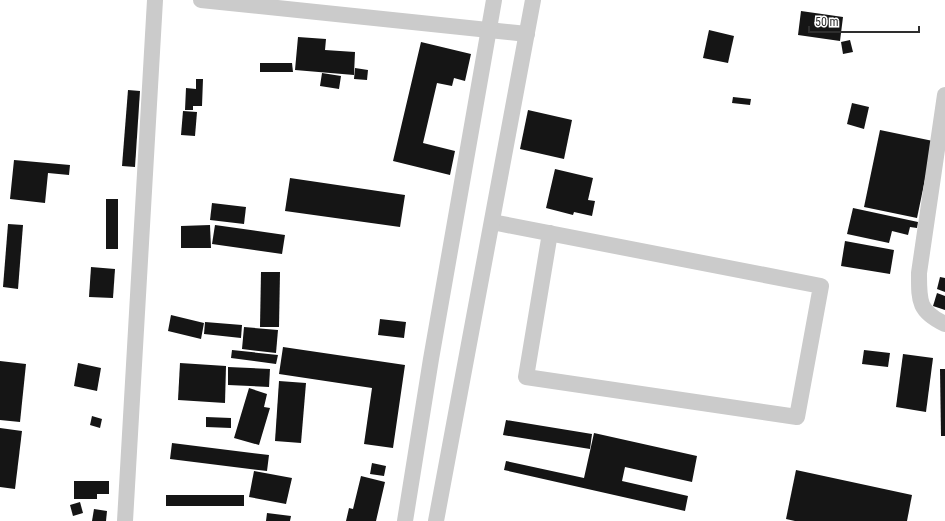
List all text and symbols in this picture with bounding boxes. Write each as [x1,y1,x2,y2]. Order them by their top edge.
scale bar [809,8,919,34]
text: 50 m [815,15,839,29]

